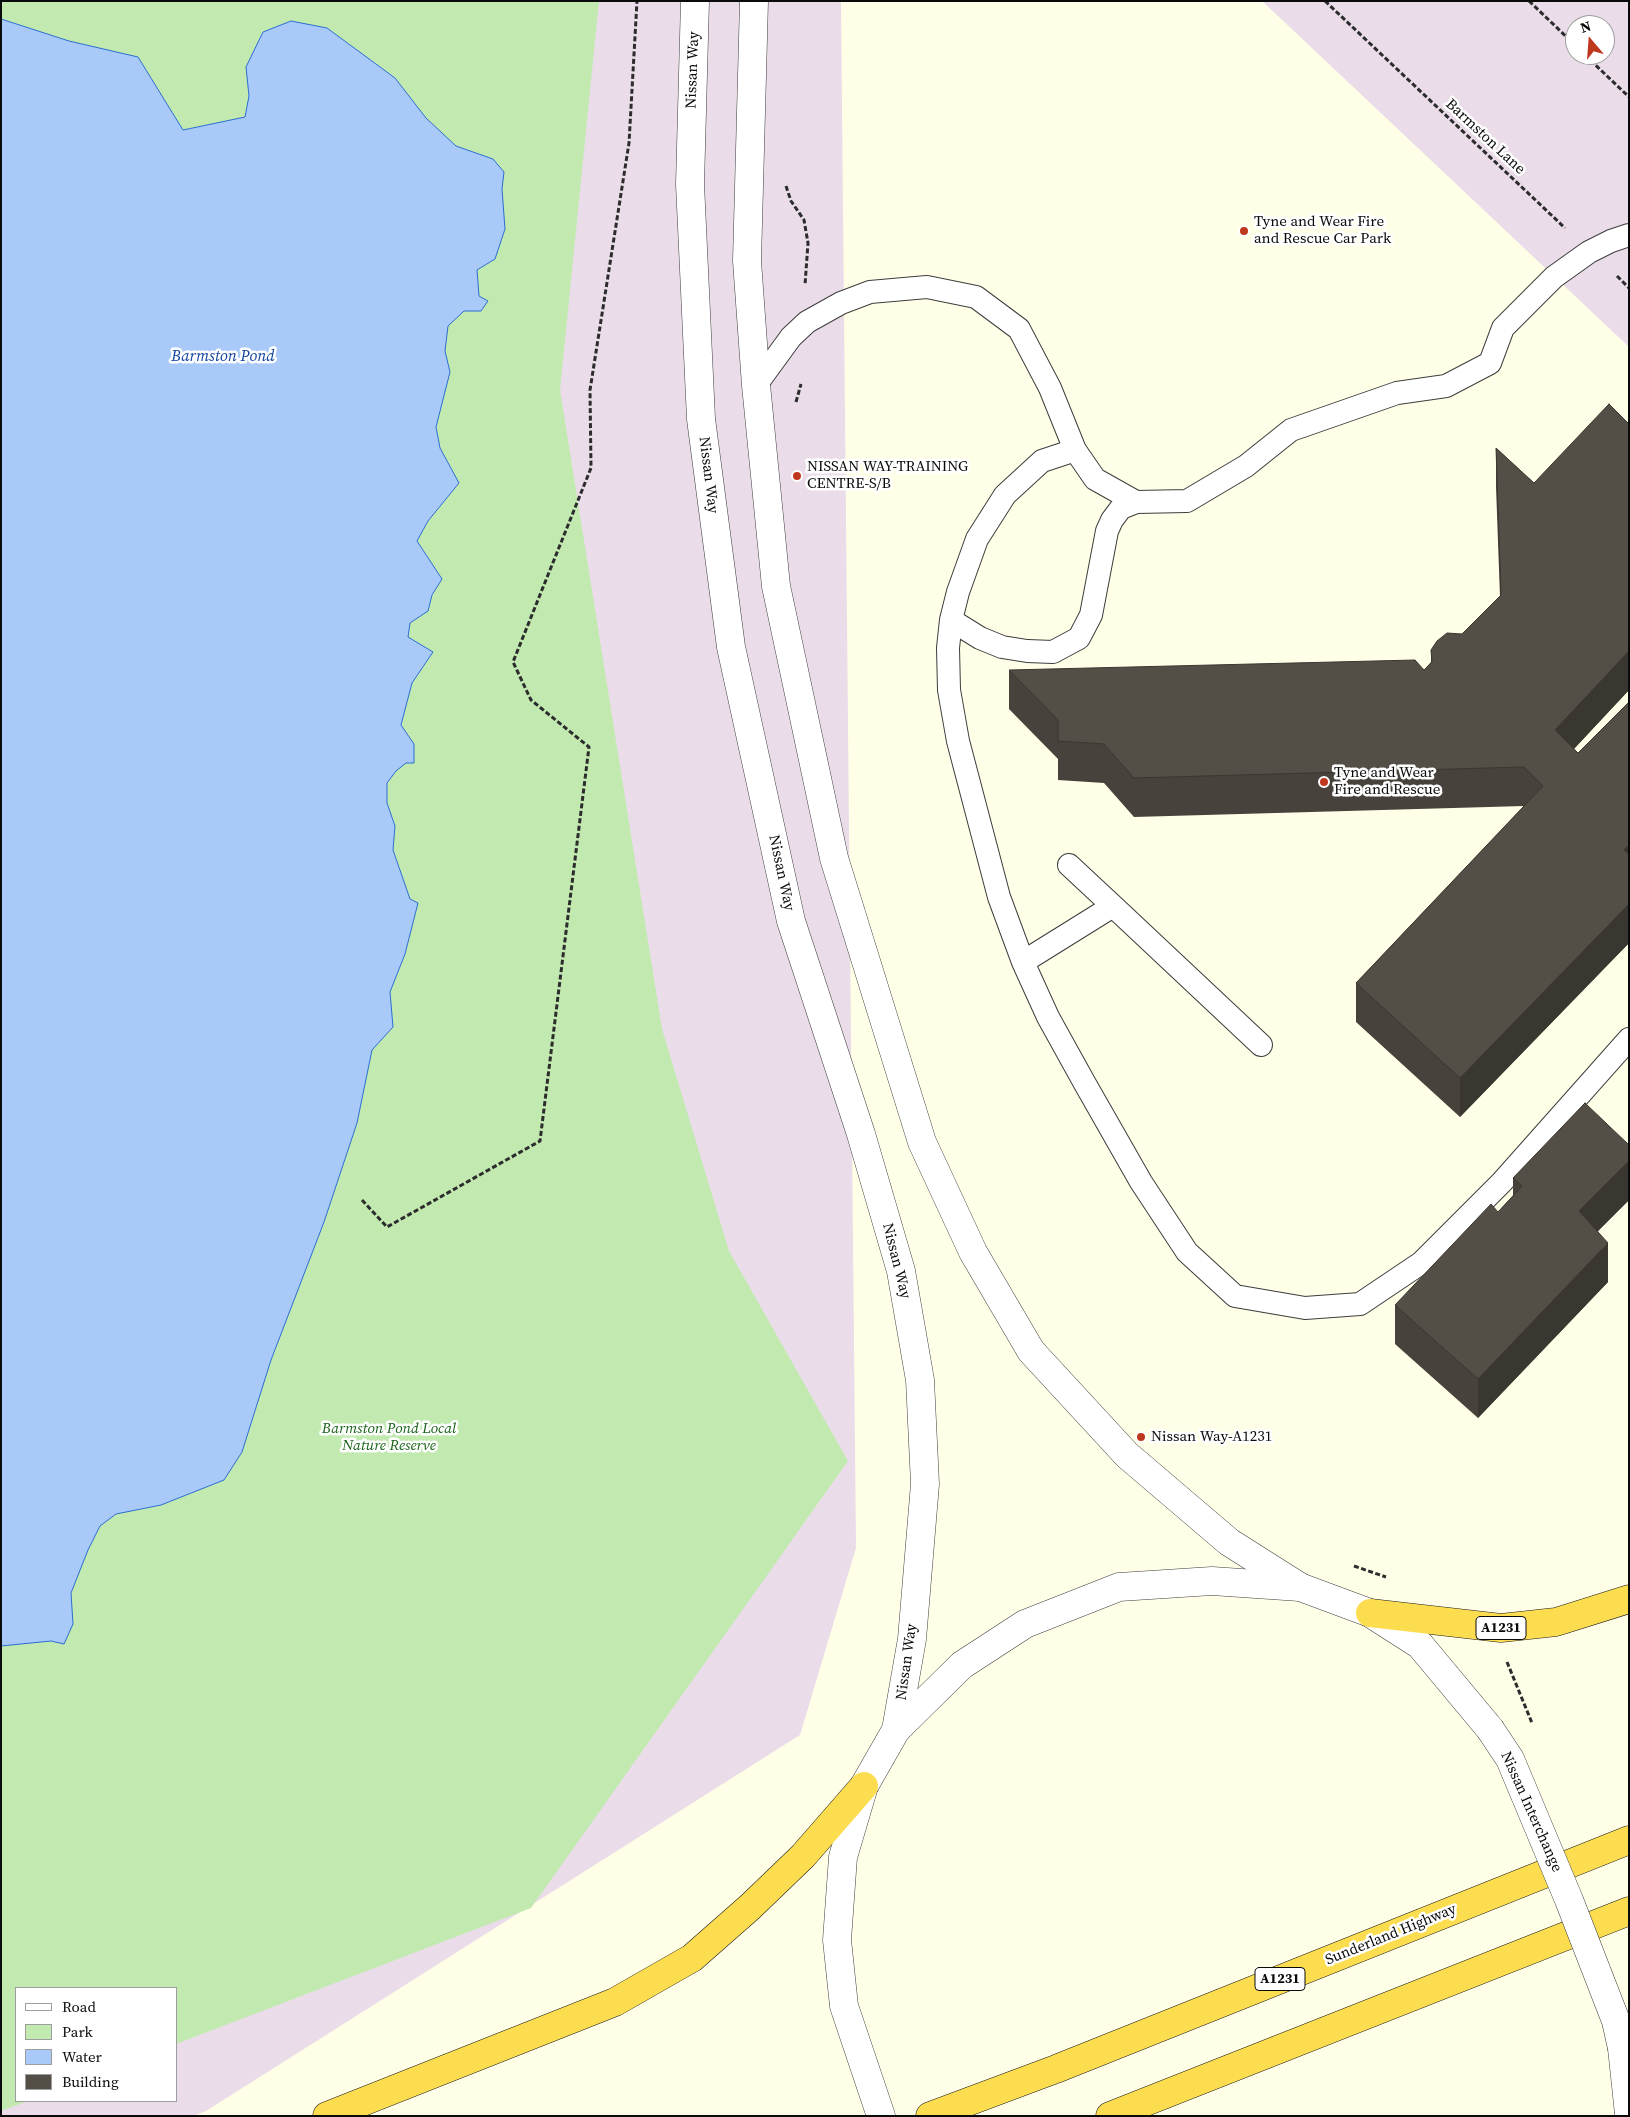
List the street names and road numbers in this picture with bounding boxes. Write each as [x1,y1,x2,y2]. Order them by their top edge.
street label: Nissan Way [683,31,703,109]
street label: Barmston Lane [1441,96,1529,178]
street label: Nissan Way [694,436,722,514]
street label: Nissan Way [764,833,798,913]
street label: Nissan Way [878,1221,914,1301]
road number: A1231 [1476,1616,1526,1640]
street label: Nissan Way [893,1623,921,1701]
street label: Nissan Interchange [1496,1749,1566,1875]
street label: Sunderland Highway [1323,1901,1459,1969]
road number: A1231 [1255,1968,1305,1990]

